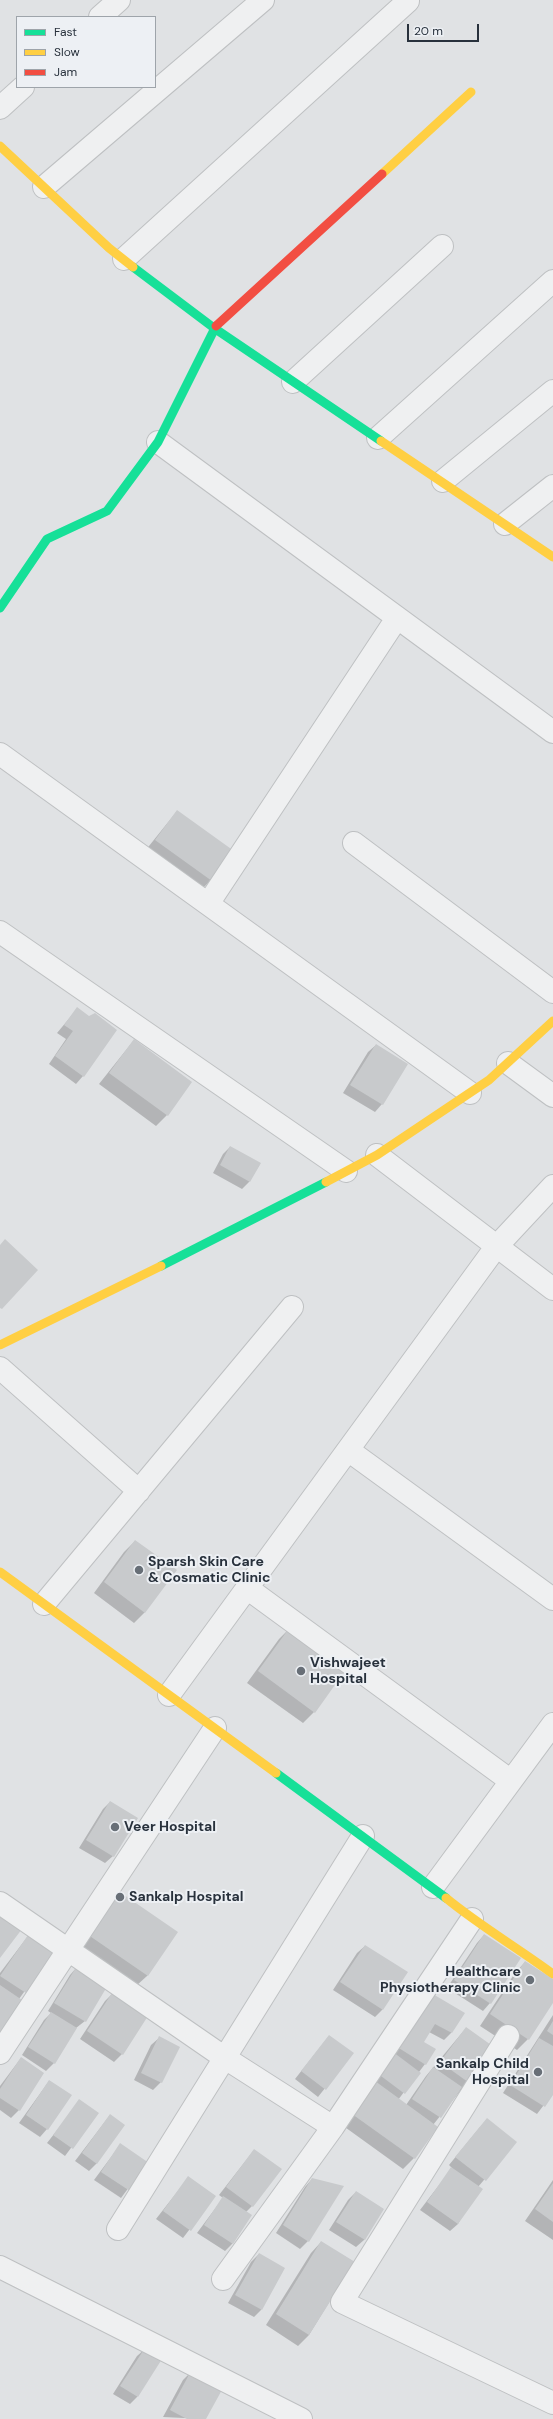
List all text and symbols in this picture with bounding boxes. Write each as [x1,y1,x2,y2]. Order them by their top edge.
legend [16,16,156,88]
scale bar [409,16,481,42]
text: 20 m [414,23,443,39]
text: Fast [54,24,77,40]
text: Slow [54,44,80,60]
text: Jam [54,64,77,80]
place label: Sparsh Skin Care & Cosmatic Clinic [148,1554,270,1586]
marker: Sparsh Skin Care & Cosmatic Clinic [133,1564,145,1576]
place label: Vishwajeet Hospital [310,1655,386,1688]
marker: Vishwajeet Hospital [295,1665,307,1677]
place label: Veer Hospital [124,1819,216,1835]
marker: Veer Hospital [109,1821,121,1833]
place label: Sankalp Hospital [129,1889,244,1905]
marker: Sankalp Hospital [114,1891,126,1903]
place label: Healthcare Physiotherapy Clinic [380,1964,521,1996]
marker: Healthcare Physiotherapy Clinic [524,1974,536,1986]
place label: Sankalp Child Hospital [436,2056,529,2088]
marker: Sankalp Child Hospital [532,2066,544,2078]

